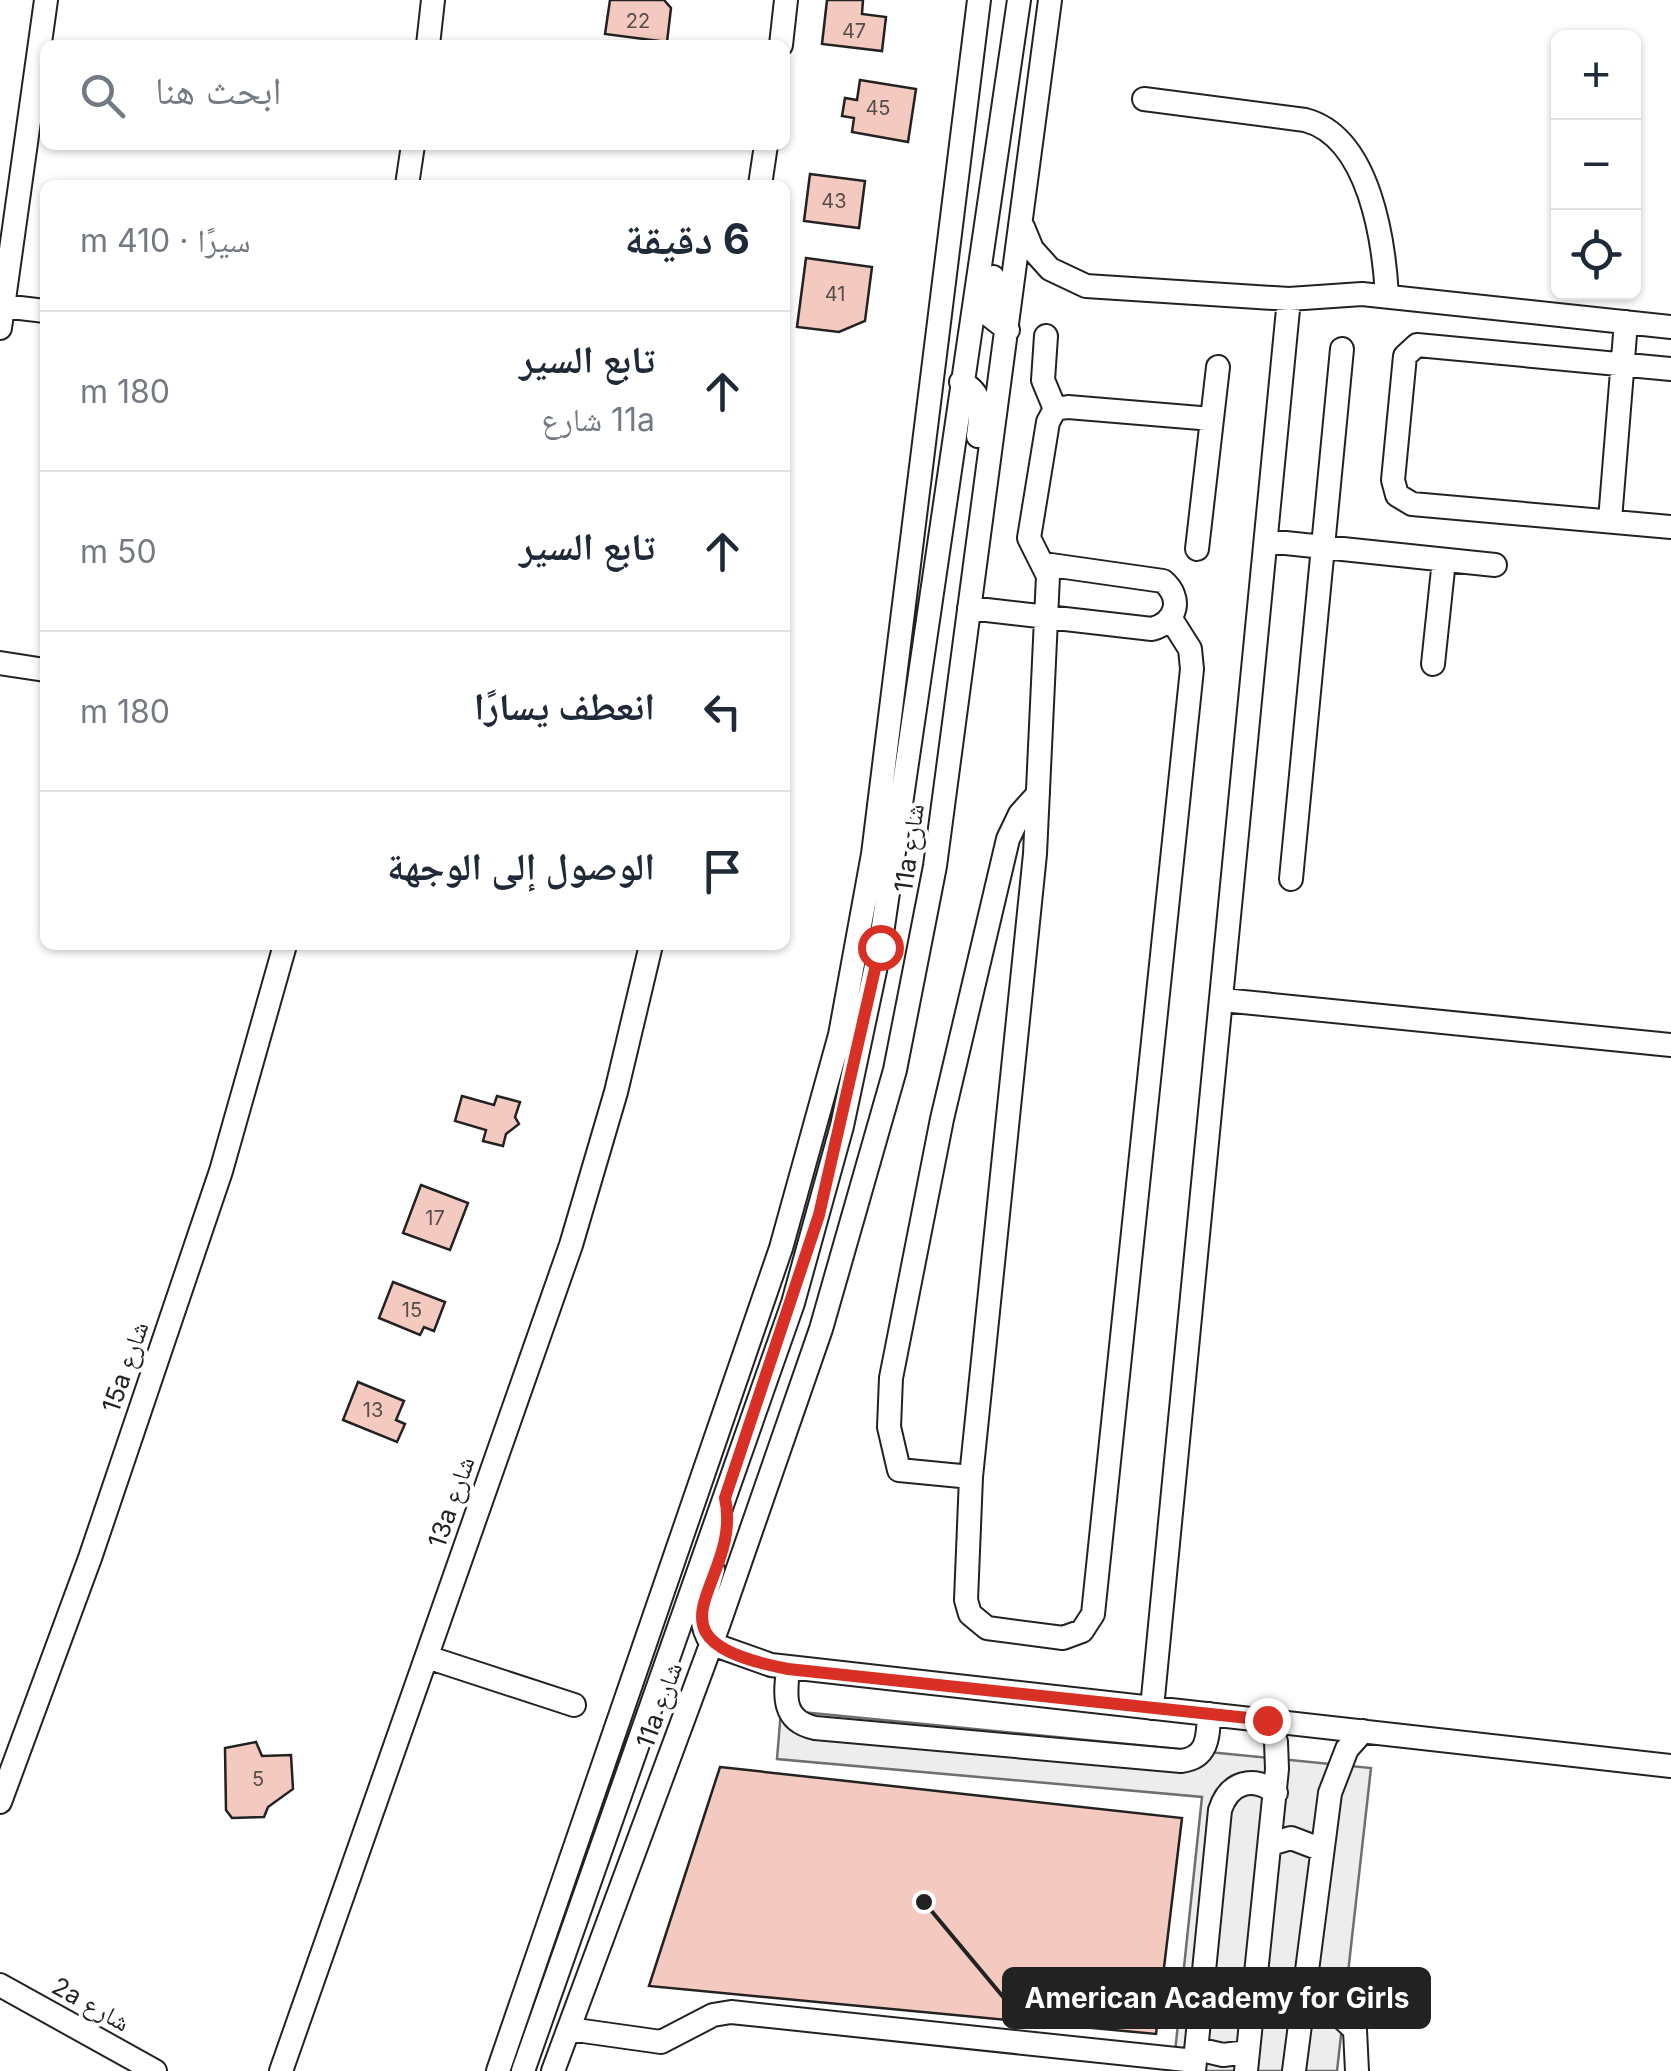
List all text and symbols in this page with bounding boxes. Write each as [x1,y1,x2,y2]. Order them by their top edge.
house number: 22 [626,9,650,33]
house number: 47 [842,19,866,43]
map controls [1551,30,1641,300]
button: + [1551,30,1641,120]
search box [40,40,790,150]
text: ابحث هنا [155,67,282,113]
icon: search [75,68,130,123]
house number: 45 [865,96,891,120]
button: − [1551,120,1641,210]
house number: 43 [821,189,847,213]
button: locate [1551,210,1641,300]
text: 6 دقيقة [625,213,750,264]
text: سيرًا · 410 m [80,221,251,260]
house number: 41 [825,282,845,306]
text: تابع السير [519,336,655,382]
icon: ahead [695,364,750,419]
text: 180 m [80,372,170,411]
text: 11a شارع [541,400,655,439]
text: تابع السير [519,523,655,569]
icon: ahead [695,524,750,579]
text: 50 m [80,532,157,571]
text: انعطف يسارًا [474,683,655,729]
icon: left [695,684,750,739]
text: 180 m [80,692,170,731]
street label: 11a شارع [888,802,931,894]
text: الوصول إلى الوجهة [387,843,655,889]
icon: arrive [695,844,750,899]
route start [858,925,904,971]
house number: 17 [425,1206,445,1230]
house number: 15 [402,1298,422,1322]
street label: 15a شارع [96,1318,155,1417]
house number: 13 [363,1398,383,1422]
street label: 13a شارع [421,1453,481,1552]
street label: 11a شارع [630,1658,689,1752]
route end [1245,1698,1291,1744]
house number: 5 [252,1767,264,1791]
callout: American Academy for Girls [1004,1969,1429,2027]
street label: 2a شارع [47,1971,135,2038]
text: American Academy for Girls [1024,1981,1410,2015]

